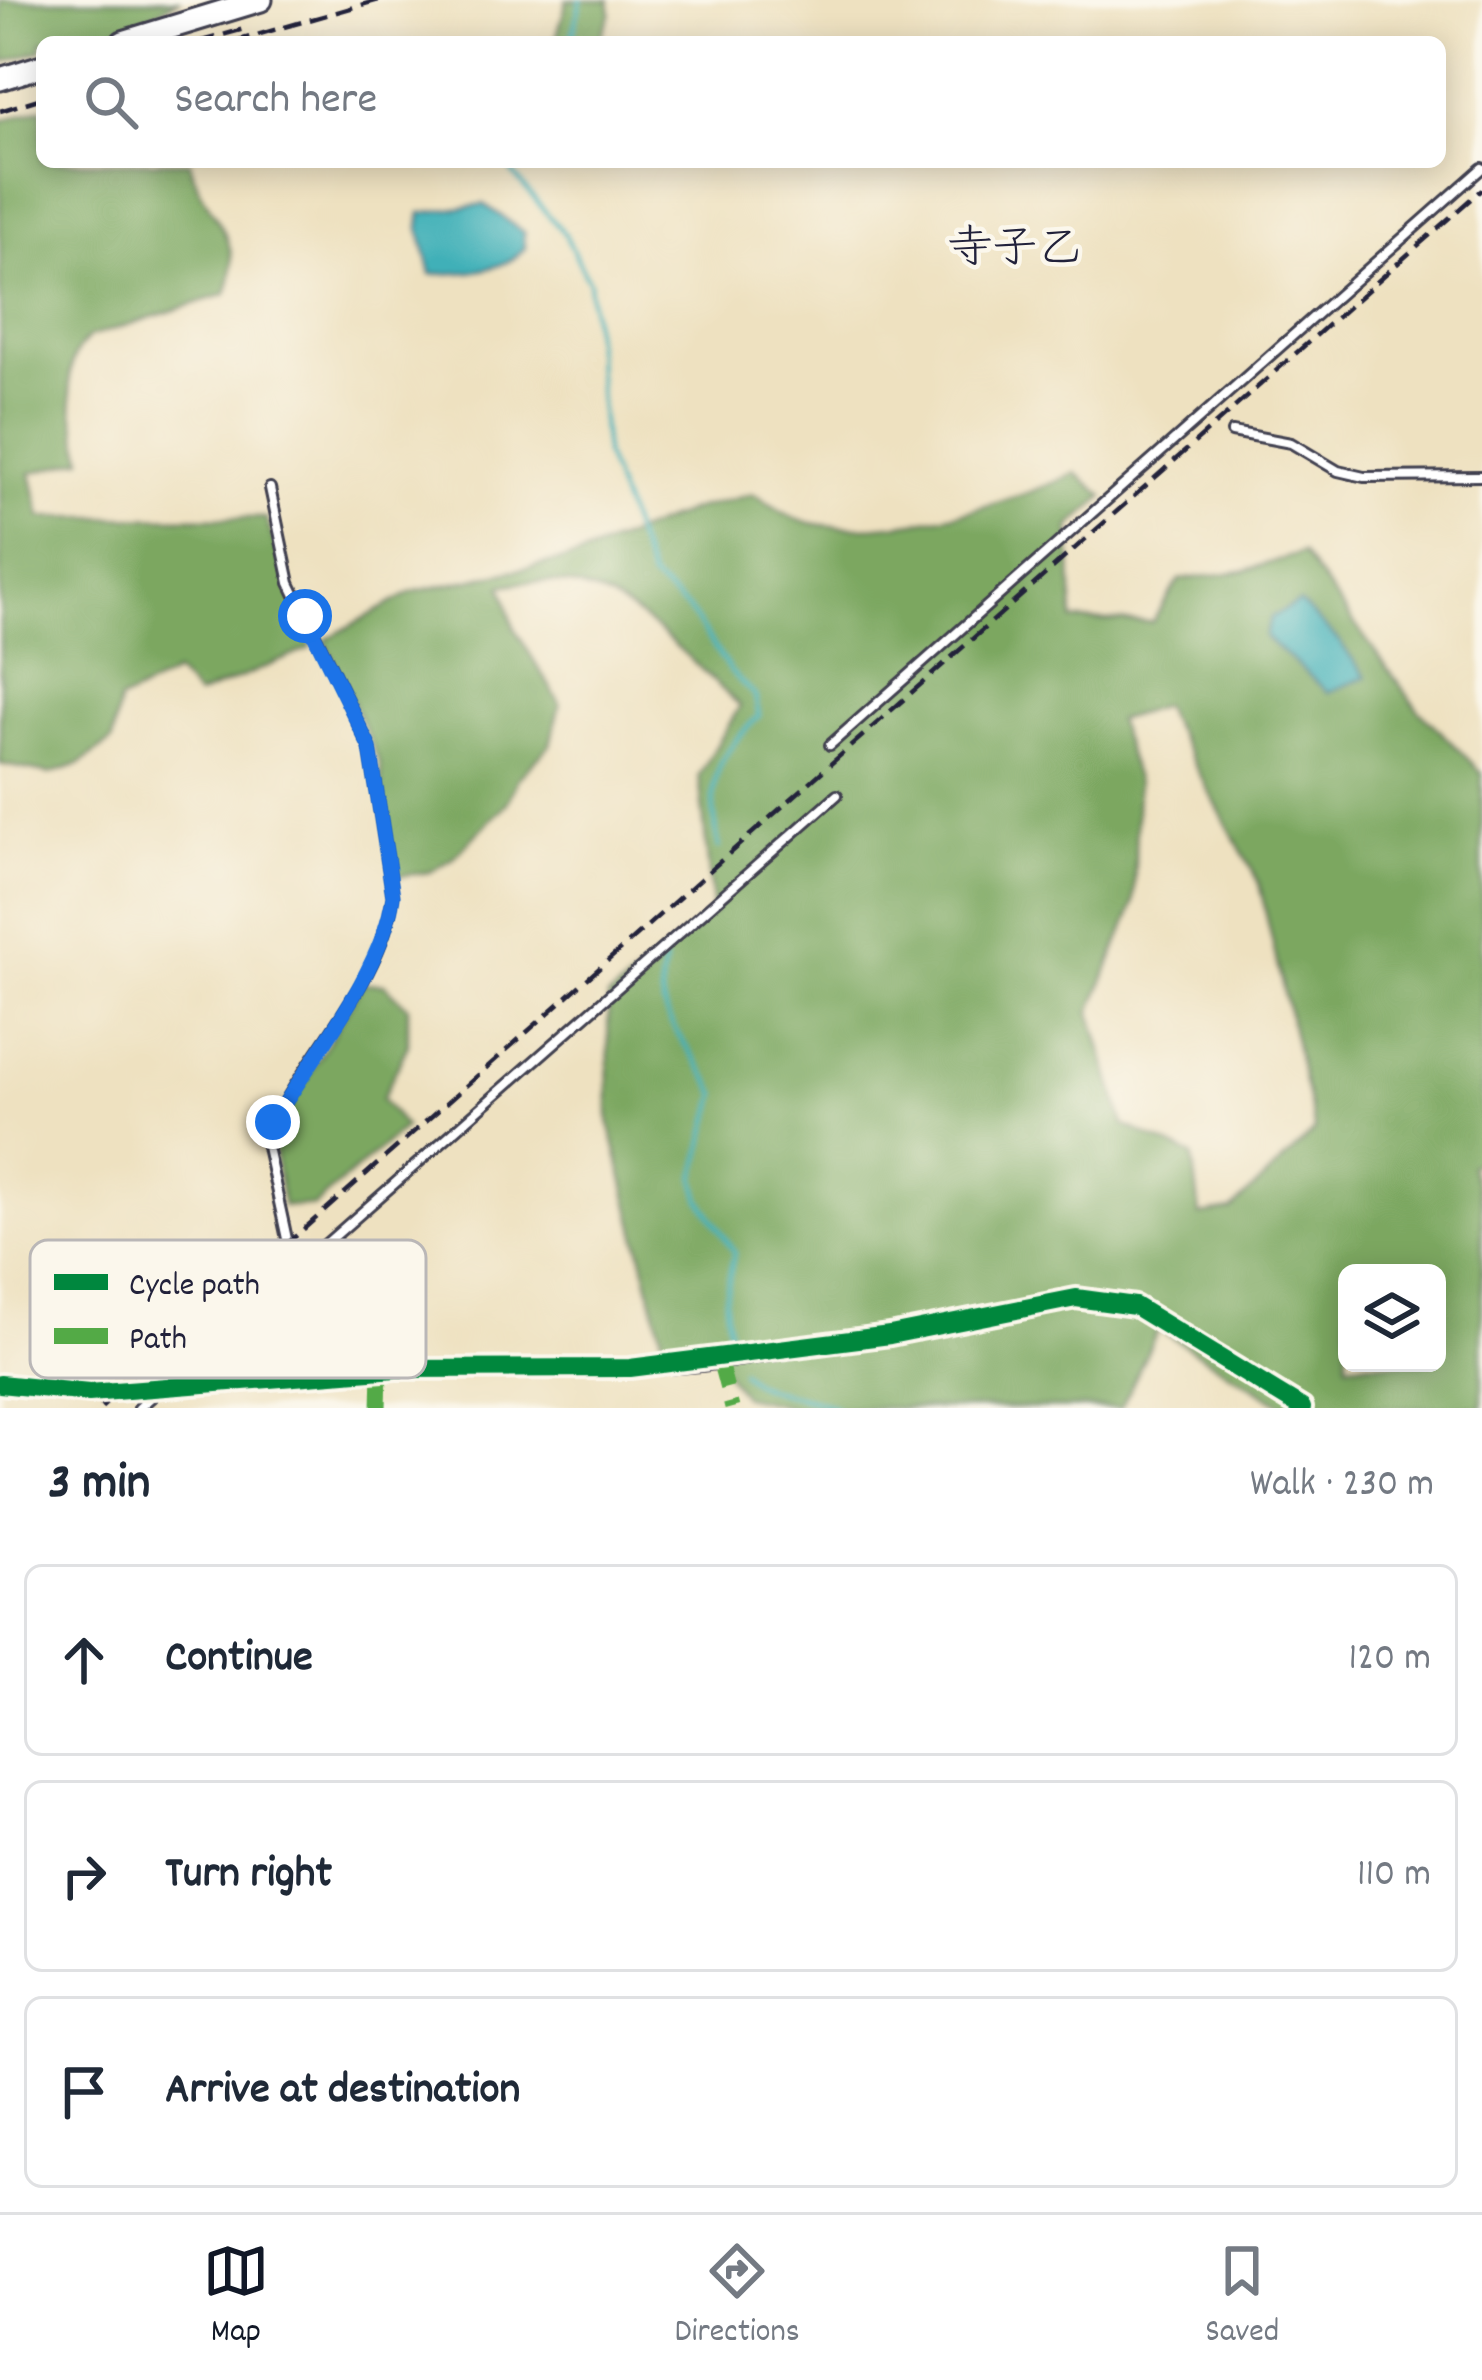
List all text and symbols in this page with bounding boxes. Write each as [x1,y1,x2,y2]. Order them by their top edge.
search box [36,36,1446,168]
icon: search [78,69,144,135]
text: Search here [174,70,377,134]
district label: 寺子乙 [947,220,1083,284]
route start [278,589,332,643]
route end [246,1095,300,1149]
legend [30,1240,426,1378]
text: Cycle path [129,1264,260,1311]
map controls [1338,1264,1446,1372]
button: layers [1338,1264,1446,1372]
text: Path [129,1318,187,1365]
text: 3 min [48,1450,150,1522]
text: Walk · 230 m [1250,1459,1434,1514]
icon: ahead [51,1627,117,1693]
text: Continue [165,1628,313,1692]
text: 120 m [1348,1633,1431,1688]
icon: right [51,1843,117,1909]
text: Turn right [165,1844,332,1908]
text: 110 m [1357,1849,1431,1904]
icon: arrive [51,2059,117,2125]
text: Arrive at destination [165,2060,520,2124]
tab: Map [203,2238,269,2357]
tab: Directions [675,2238,800,2357]
tab: Saved [1205,2238,1279,2357]

